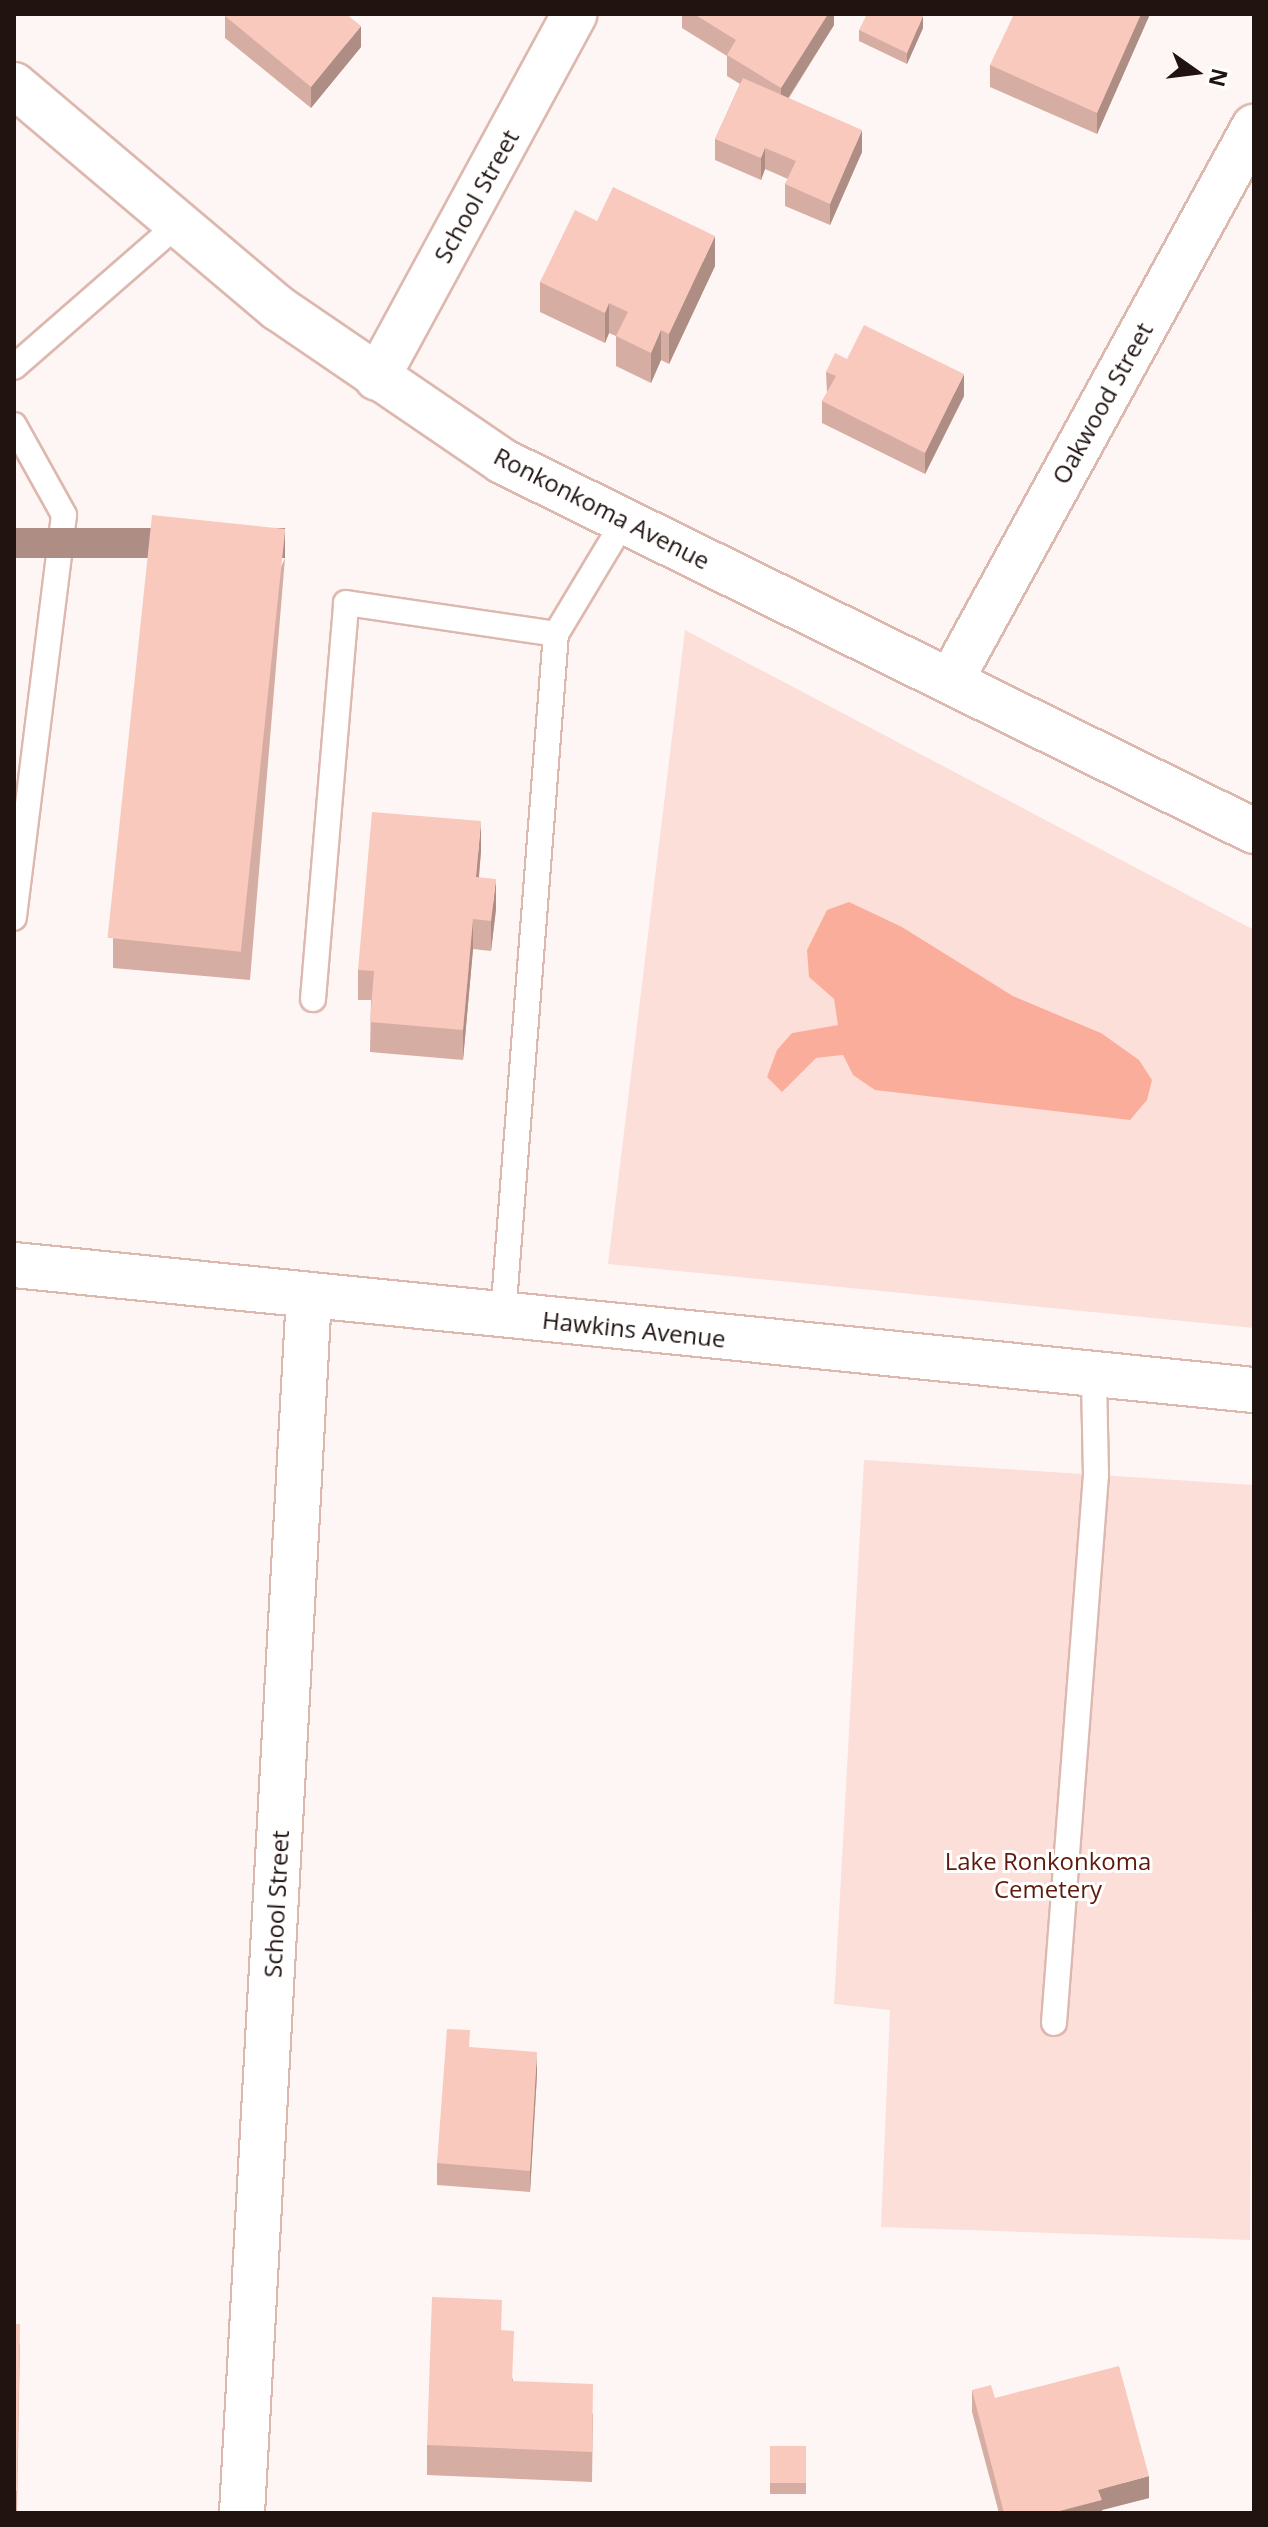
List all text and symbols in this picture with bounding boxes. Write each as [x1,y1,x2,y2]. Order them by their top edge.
north arrow [1156,32,1236,112]
text: N [1203,65,1236,90]
street label: School Street [428,124,524,268]
street label: Oakwood Street [1046,317,1158,489]
street label: Ronkonkoma Avenue [489,441,715,575]
street label: Hawkins Avenue [541,1305,727,1353]
street label: School Street [258,1830,294,1978]
park label: Lake Ronkonkoma Cemetery [945,1847,1151,1903]

